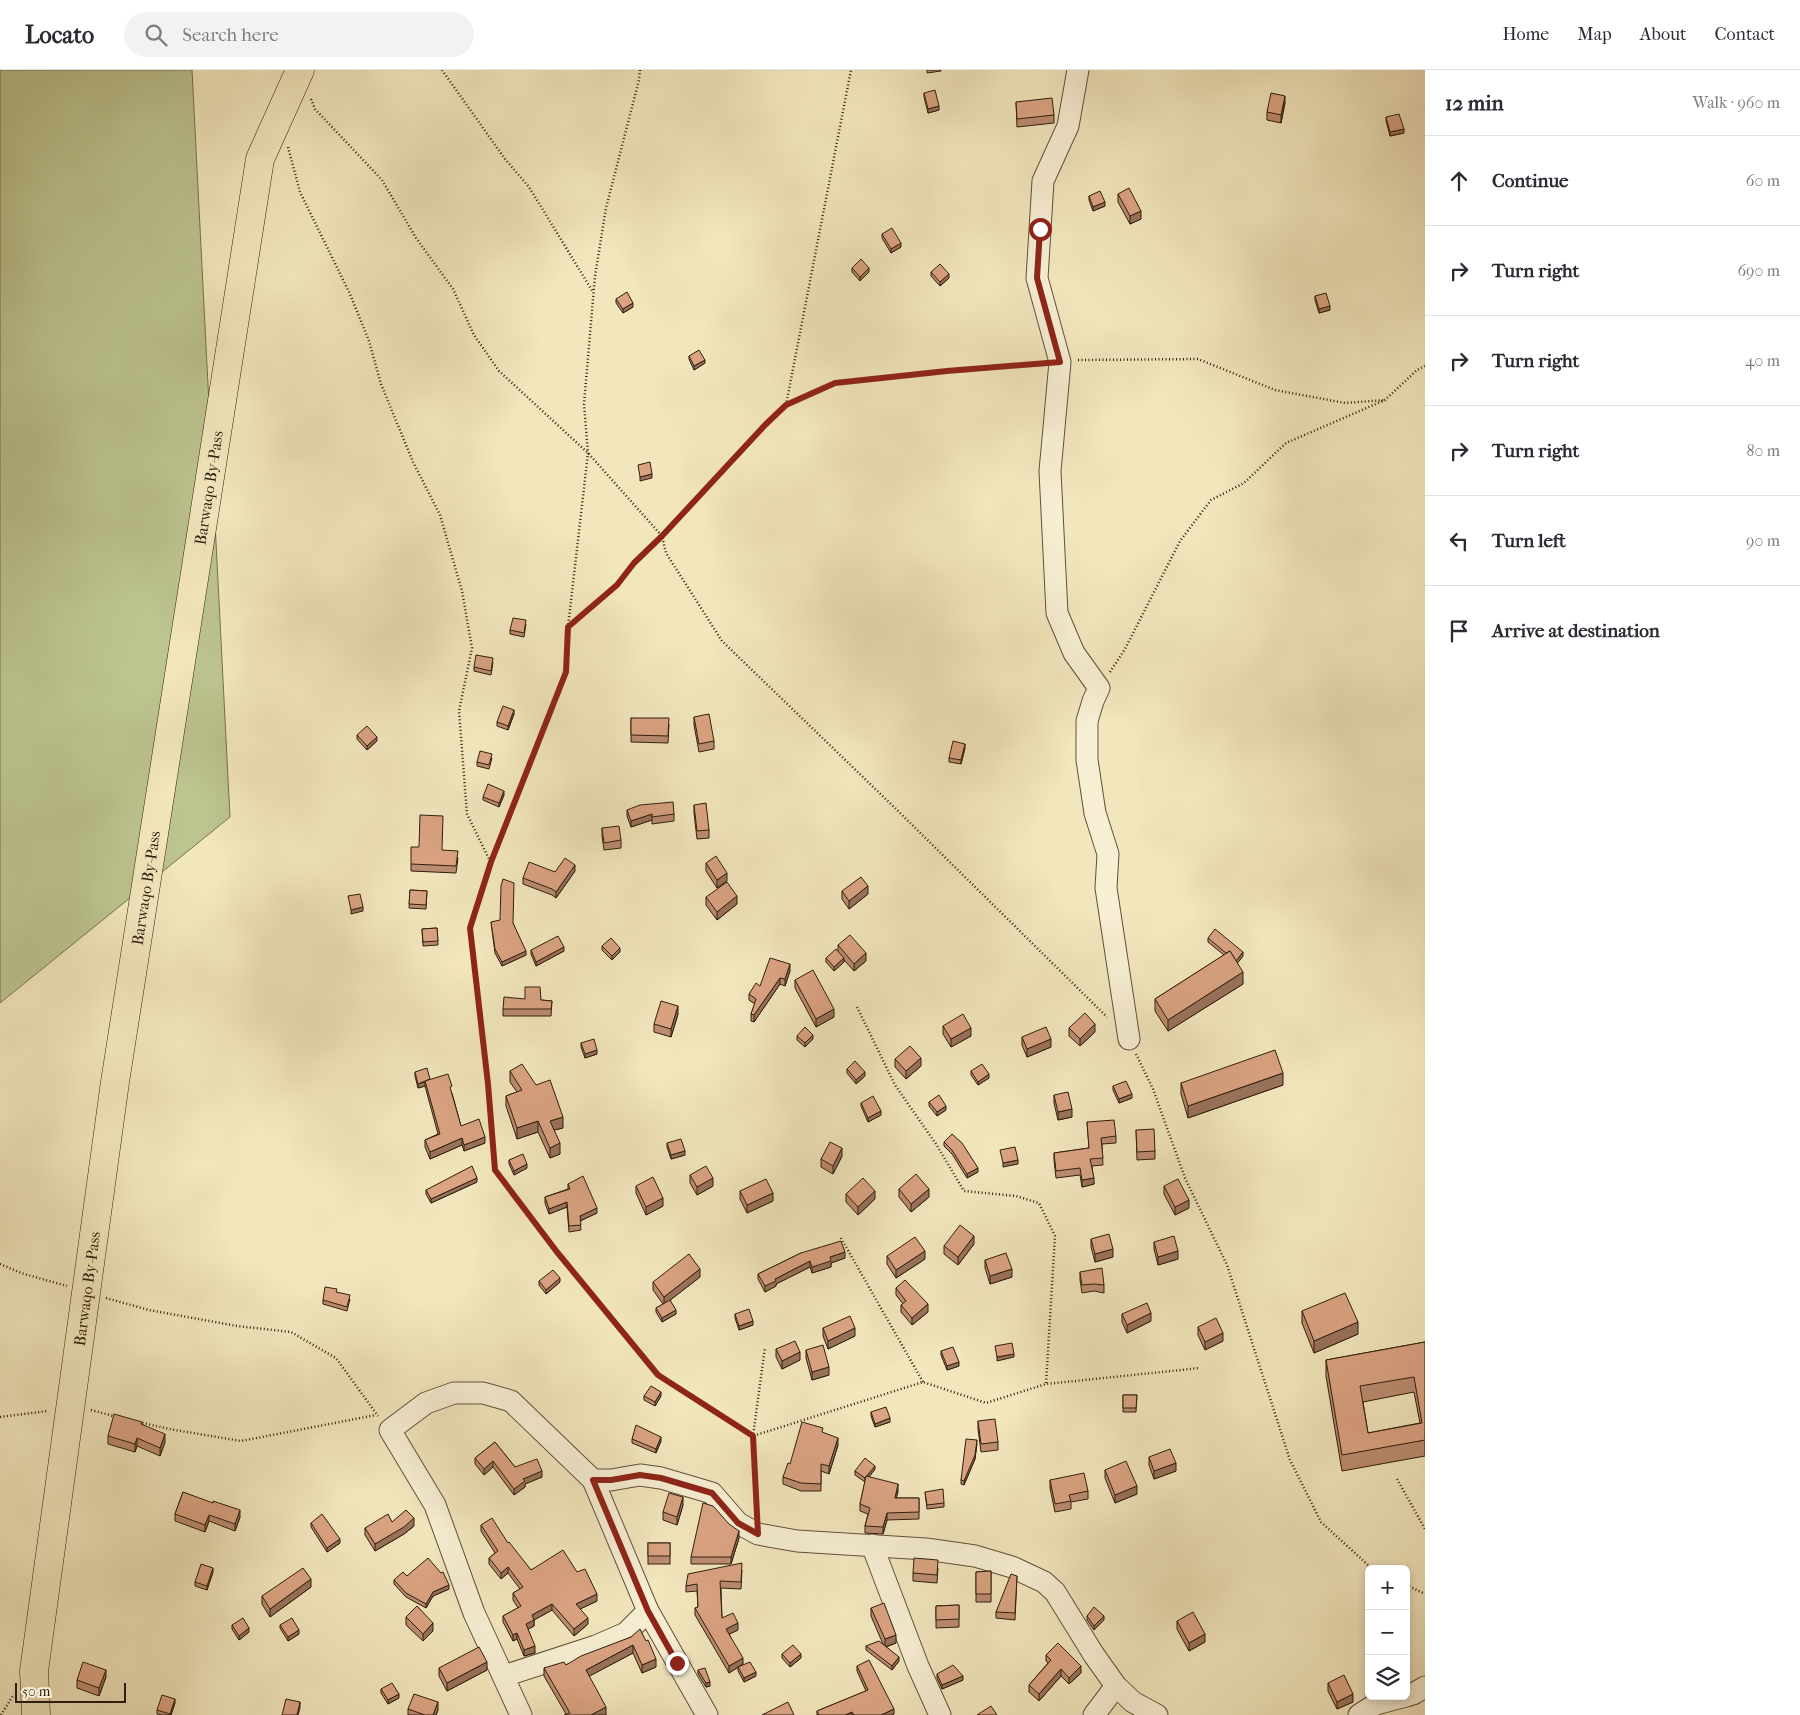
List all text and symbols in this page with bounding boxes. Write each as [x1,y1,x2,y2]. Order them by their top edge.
search box [124,12,474,57]
text: Locato [25,21,94,49]
icon: search [142,21,170,49]
text: Search here [182,24,279,46]
text: Home [1502,24,1549,45]
text: Map [1577,24,1612,45]
text: About [1640,24,1686,45]
text: Contact [1714,24,1775,45]
text: 12 min [1445,91,1504,115]
text: Walk · 960 m [1693,93,1780,112]
icon: ahead [1445,167,1473,195]
text: Continue [1492,170,1568,192]
text: 60 m [1746,171,1780,190]
route start [1029,218,1052,241]
icon: right [1445,257,1473,285]
text: Turn right [1492,260,1579,282]
text: 690 m [1737,261,1780,280]
icon: right [1445,347,1473,375]
text: Turn right [1492,350,1579,372]
text: 40 m [1745,351,1780,370]
street label: Barwaqo By-Pass [190,429,227,546]
icon: right [1445,437,1473,465]
text: Turn right [1492,440,1579,462]
text: 80 m [1746,441,1780,460]
icon: left [1445,527,1473,555]
text: Turn left [1492,530,1566,552]
text: 90 m [1746,531,1780,550]
icon: arrive [1445,617,1473,645]
text: Arrive at destination [1492,620,1660,642]
street label: Barwaqo By-Pass [128,829,164,947]
street label: Barwaqo By-Pass [70,1230,104,1347]
map controls [1365,1565,1410,1700]
button: + [1365,1565,1410,1610]
button: − [1365,1610,1410,1655]
route end [666,1652,689,1675]
button: layers [1365,1655,1410,1700]
scale bar [15,1680,126,1703]
text: 50 m [22,1683,50,1700]

